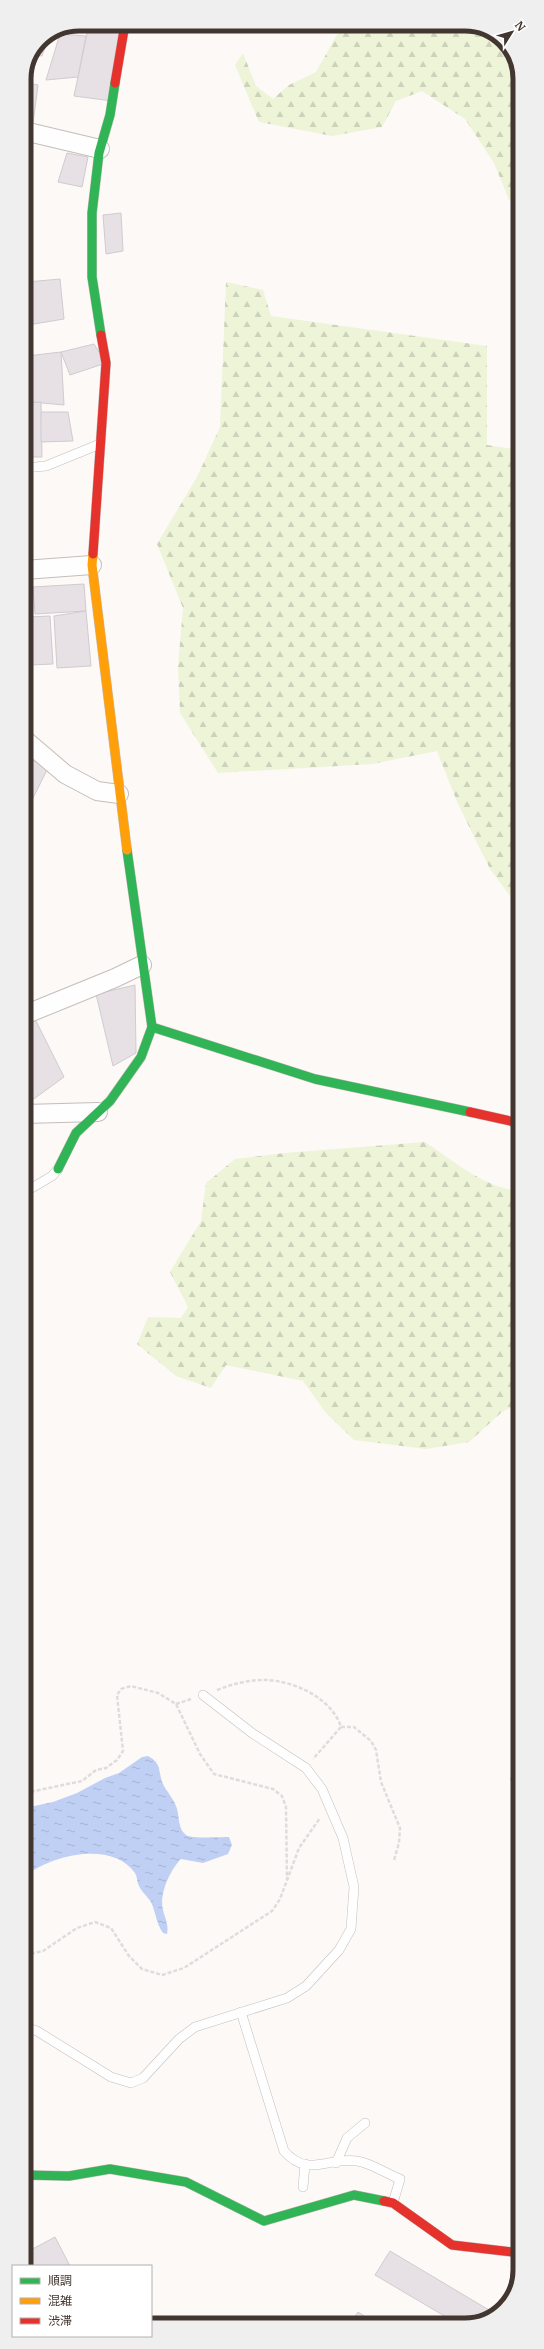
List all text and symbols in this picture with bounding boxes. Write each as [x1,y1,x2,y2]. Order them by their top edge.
north arrow [492,12,532,52]
text: N [512,18,528,34]
legend [12,2265,152,2337]
text: 順調 [48,2273,72,2288]
text: 混雑 [48,2293,72,2308]
text: 渋滞 [48,2313,72,2328]

